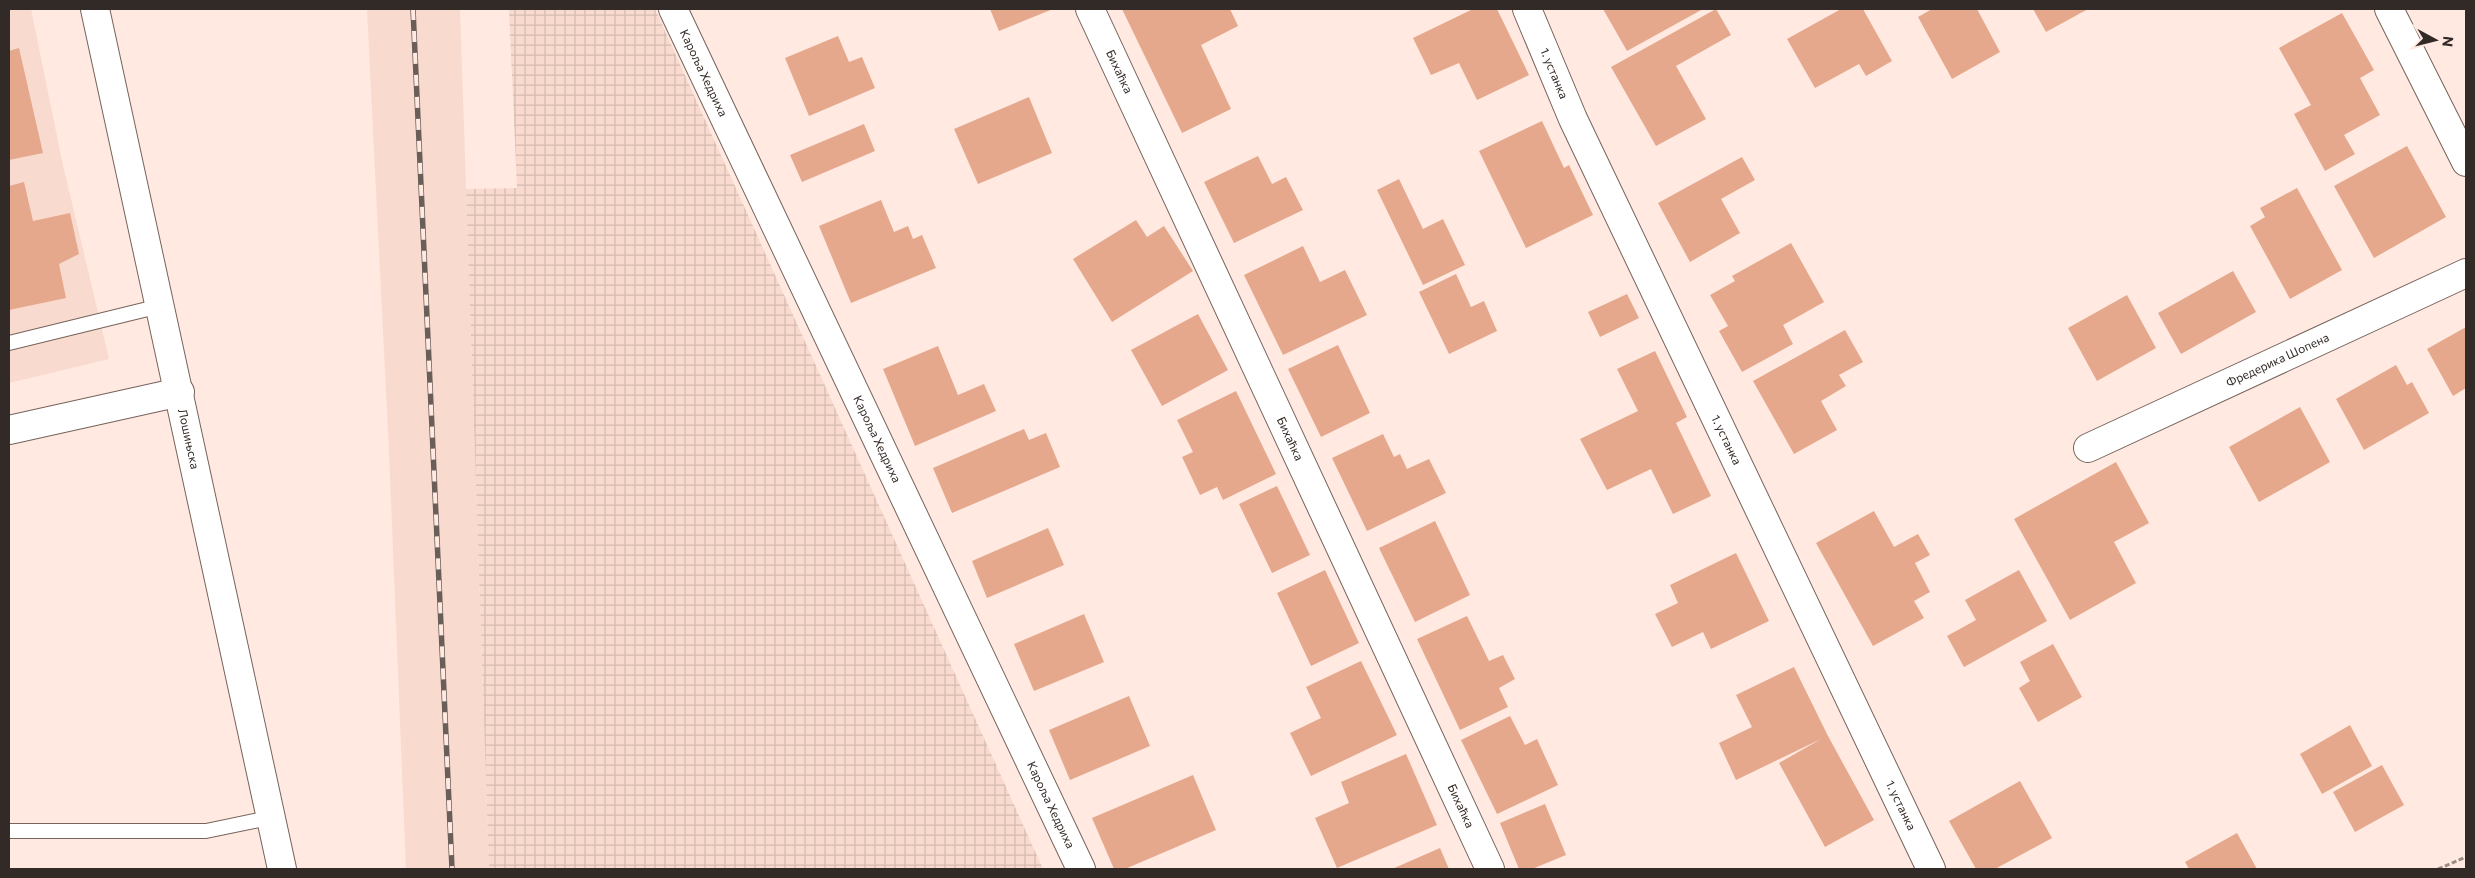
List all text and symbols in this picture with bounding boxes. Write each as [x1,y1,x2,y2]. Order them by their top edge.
north arrow [2410,15,2460,65]
street label: Кароља Хедриха [678,27,731,119]
text: N [2439,35,2457,48]
street label: 1. устанка [1538,46,1572,101]
street label: Бихаћка [1104,47,1136,95]
street label: Фредерика Шопена [2224,329,2331,389]
street label: Кароља Хедриха [851,393,905,484]
street label: Лошињска [176,407,203,470]
street label: 1. устанка [1709,412,1745,467]
street label: Бихаћка [1275,414,1307,462]
street label: Кароља Хедриха [1025,759,1078,850]
street label: 1. устанка [1884,778,1919,832]
street label: Бихаћка [1445,782,1478,830]

